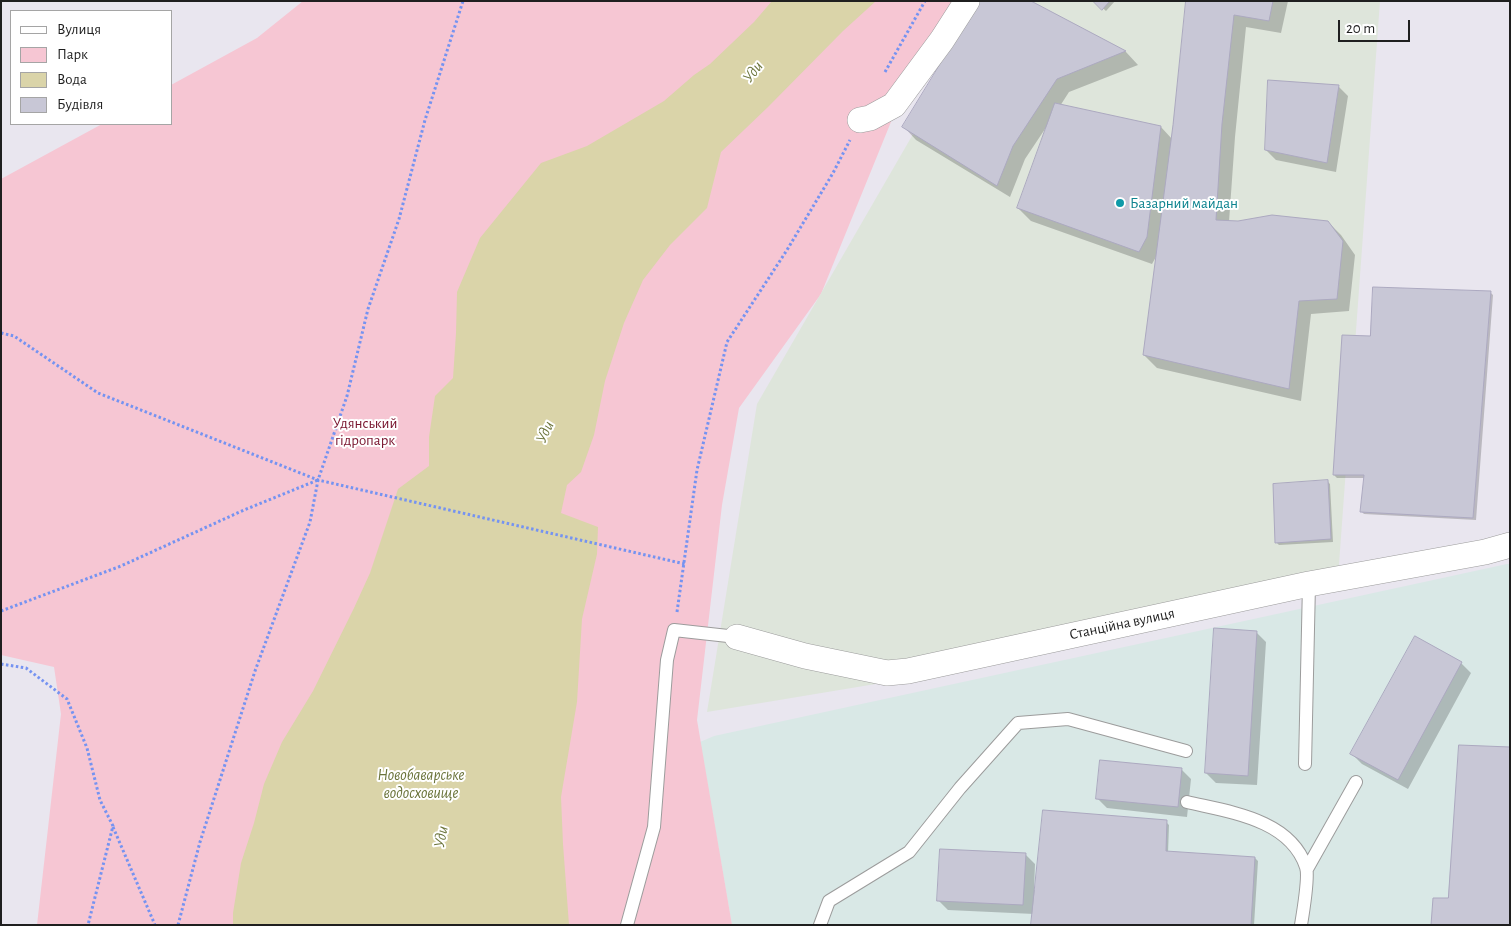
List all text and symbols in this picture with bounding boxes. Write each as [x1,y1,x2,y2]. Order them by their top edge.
legend [10,10,172,125]
scale bar [1341,10,1414,42]
text: 20 m [1346,21,1375,36]
text: Вулиця [57,22,101,37]
text: Парк [57,47,88,62]
water label: Уди [739,57,767,87]
text: Вода [57,72,87,87]
text: Будівля [57,97,103,112]
place label: Базарний майдан [1130,194,1238,212]
marker: Базарний майдан [1114,197,1126,209]
park label: Удянський гідропарк [333,414,397,449]
water label: Уди [532,418,558,446]
street label: Станційна вулиця [1068,604,1176,644]
water label: Новобаварське водосховище [378,765,464,803]
water label: Уди [429,824,453,850]

